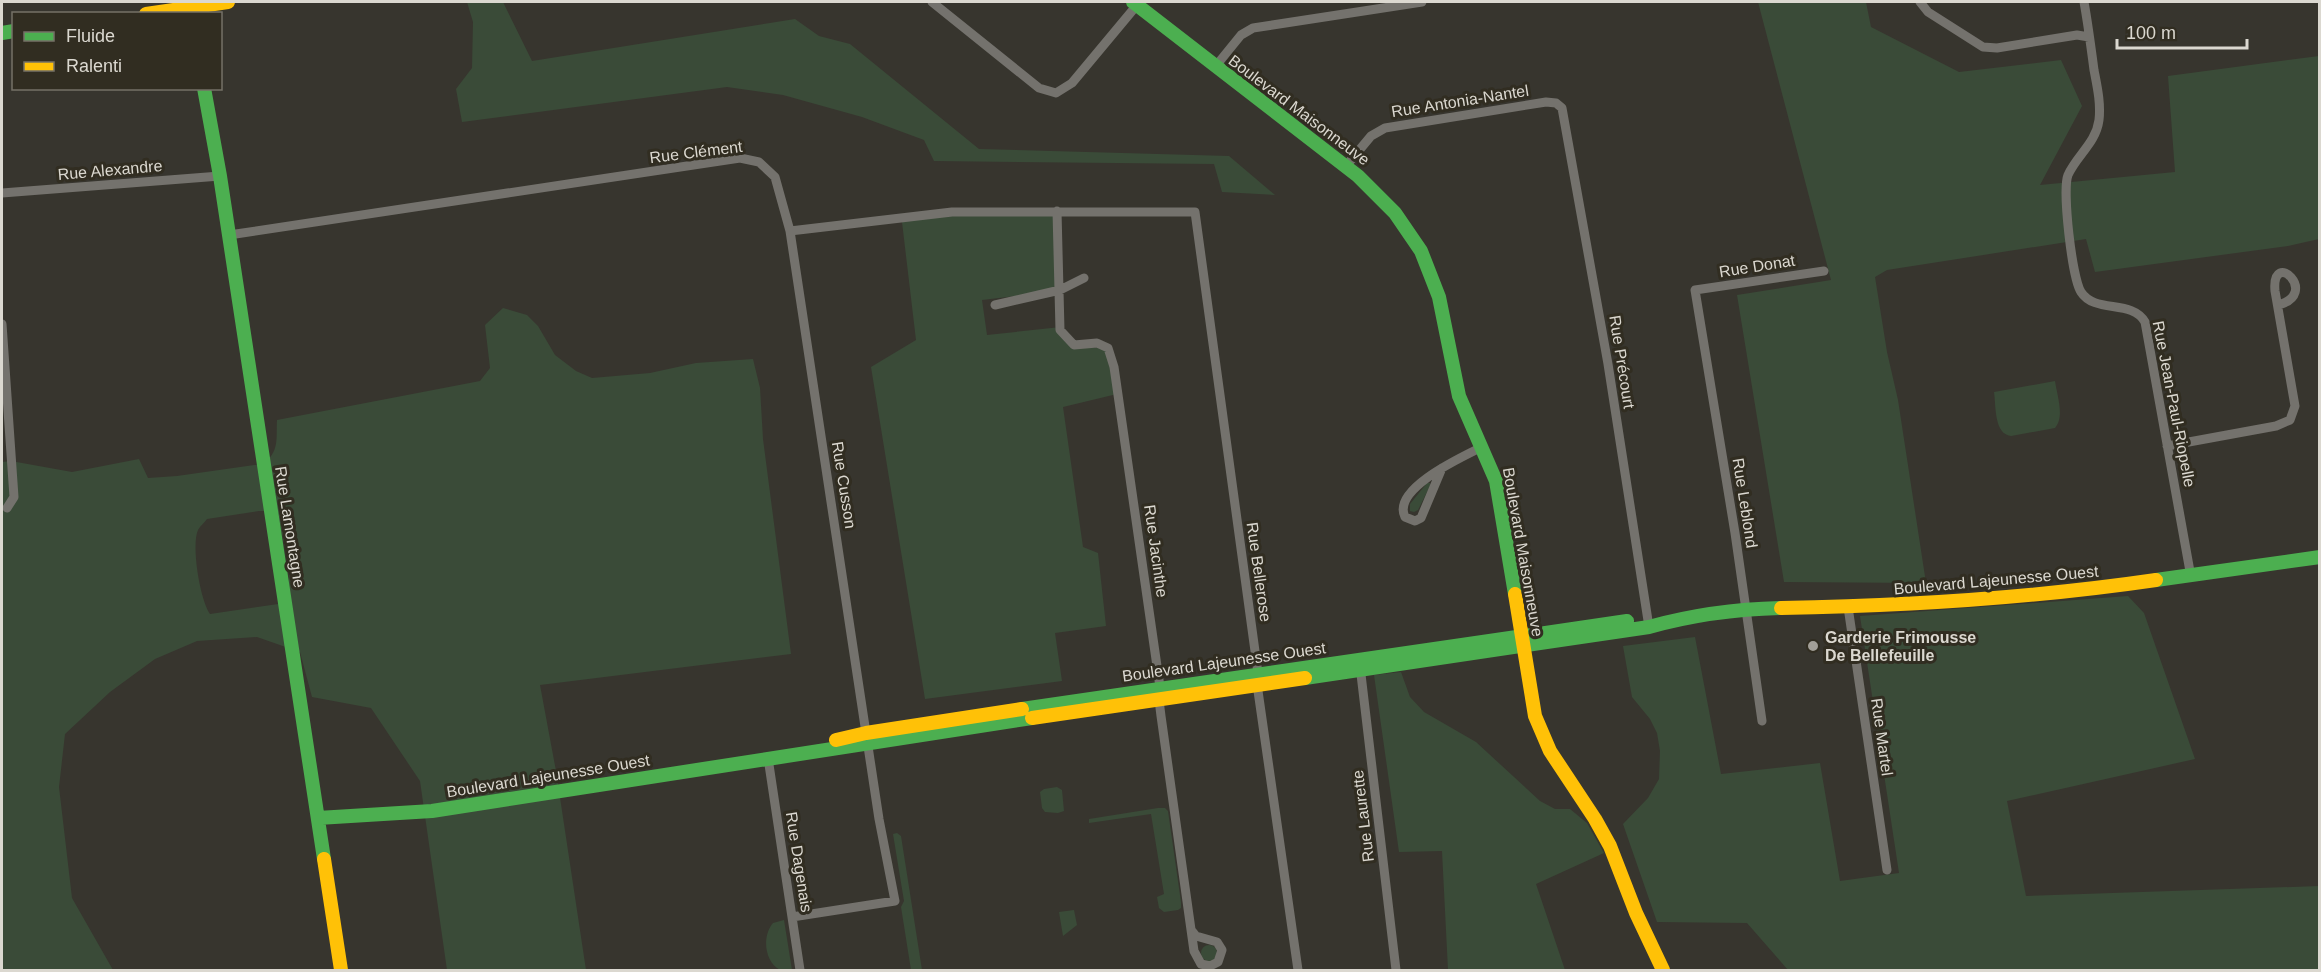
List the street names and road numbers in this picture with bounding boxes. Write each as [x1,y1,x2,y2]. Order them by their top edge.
street label: Boulevard Maisonneuve [1225,52,1373,169]
street label: Rue Antonia-Nantel [1390,82,1530,120]
street label: Rue Clément [649,138,744,166]
street label: Rue Alexandre [57,157,163,183]
street label: Rue Donat [1718,252,1797,280]
street label: Rue Précourt [1606,314,1638,410]
street label: Rue Jean-Paul-Riopelle [2150,319,2198,489]
street label: Rue Cusson [829,440,859,530]
street label: Rue Leblond [1730,457,1760,549]
street label: Rue Lamontagne [272,465,308,589]
street label: Boulevard Maisonneuve [1500,466,1546,638]
street label: Rue Jacinthe [1141,504,1171,599]
street label: Rue Bellerose [1244,521,1274,623]
street label: Boulevard Lajeunesse Ouest [1893,563,2100,597]
street label: Boulevard Lajeunesse Ouest [1121,639,1327,685]
street label: Rue Martel [1868,697,1896,777]
street label: Boulevard Lajeunesse Ouest [445,751,651,800]
street label: Rue Laurette [1349,769,1377,863]
street label: Rue Dagenais [783,811,815,913]

